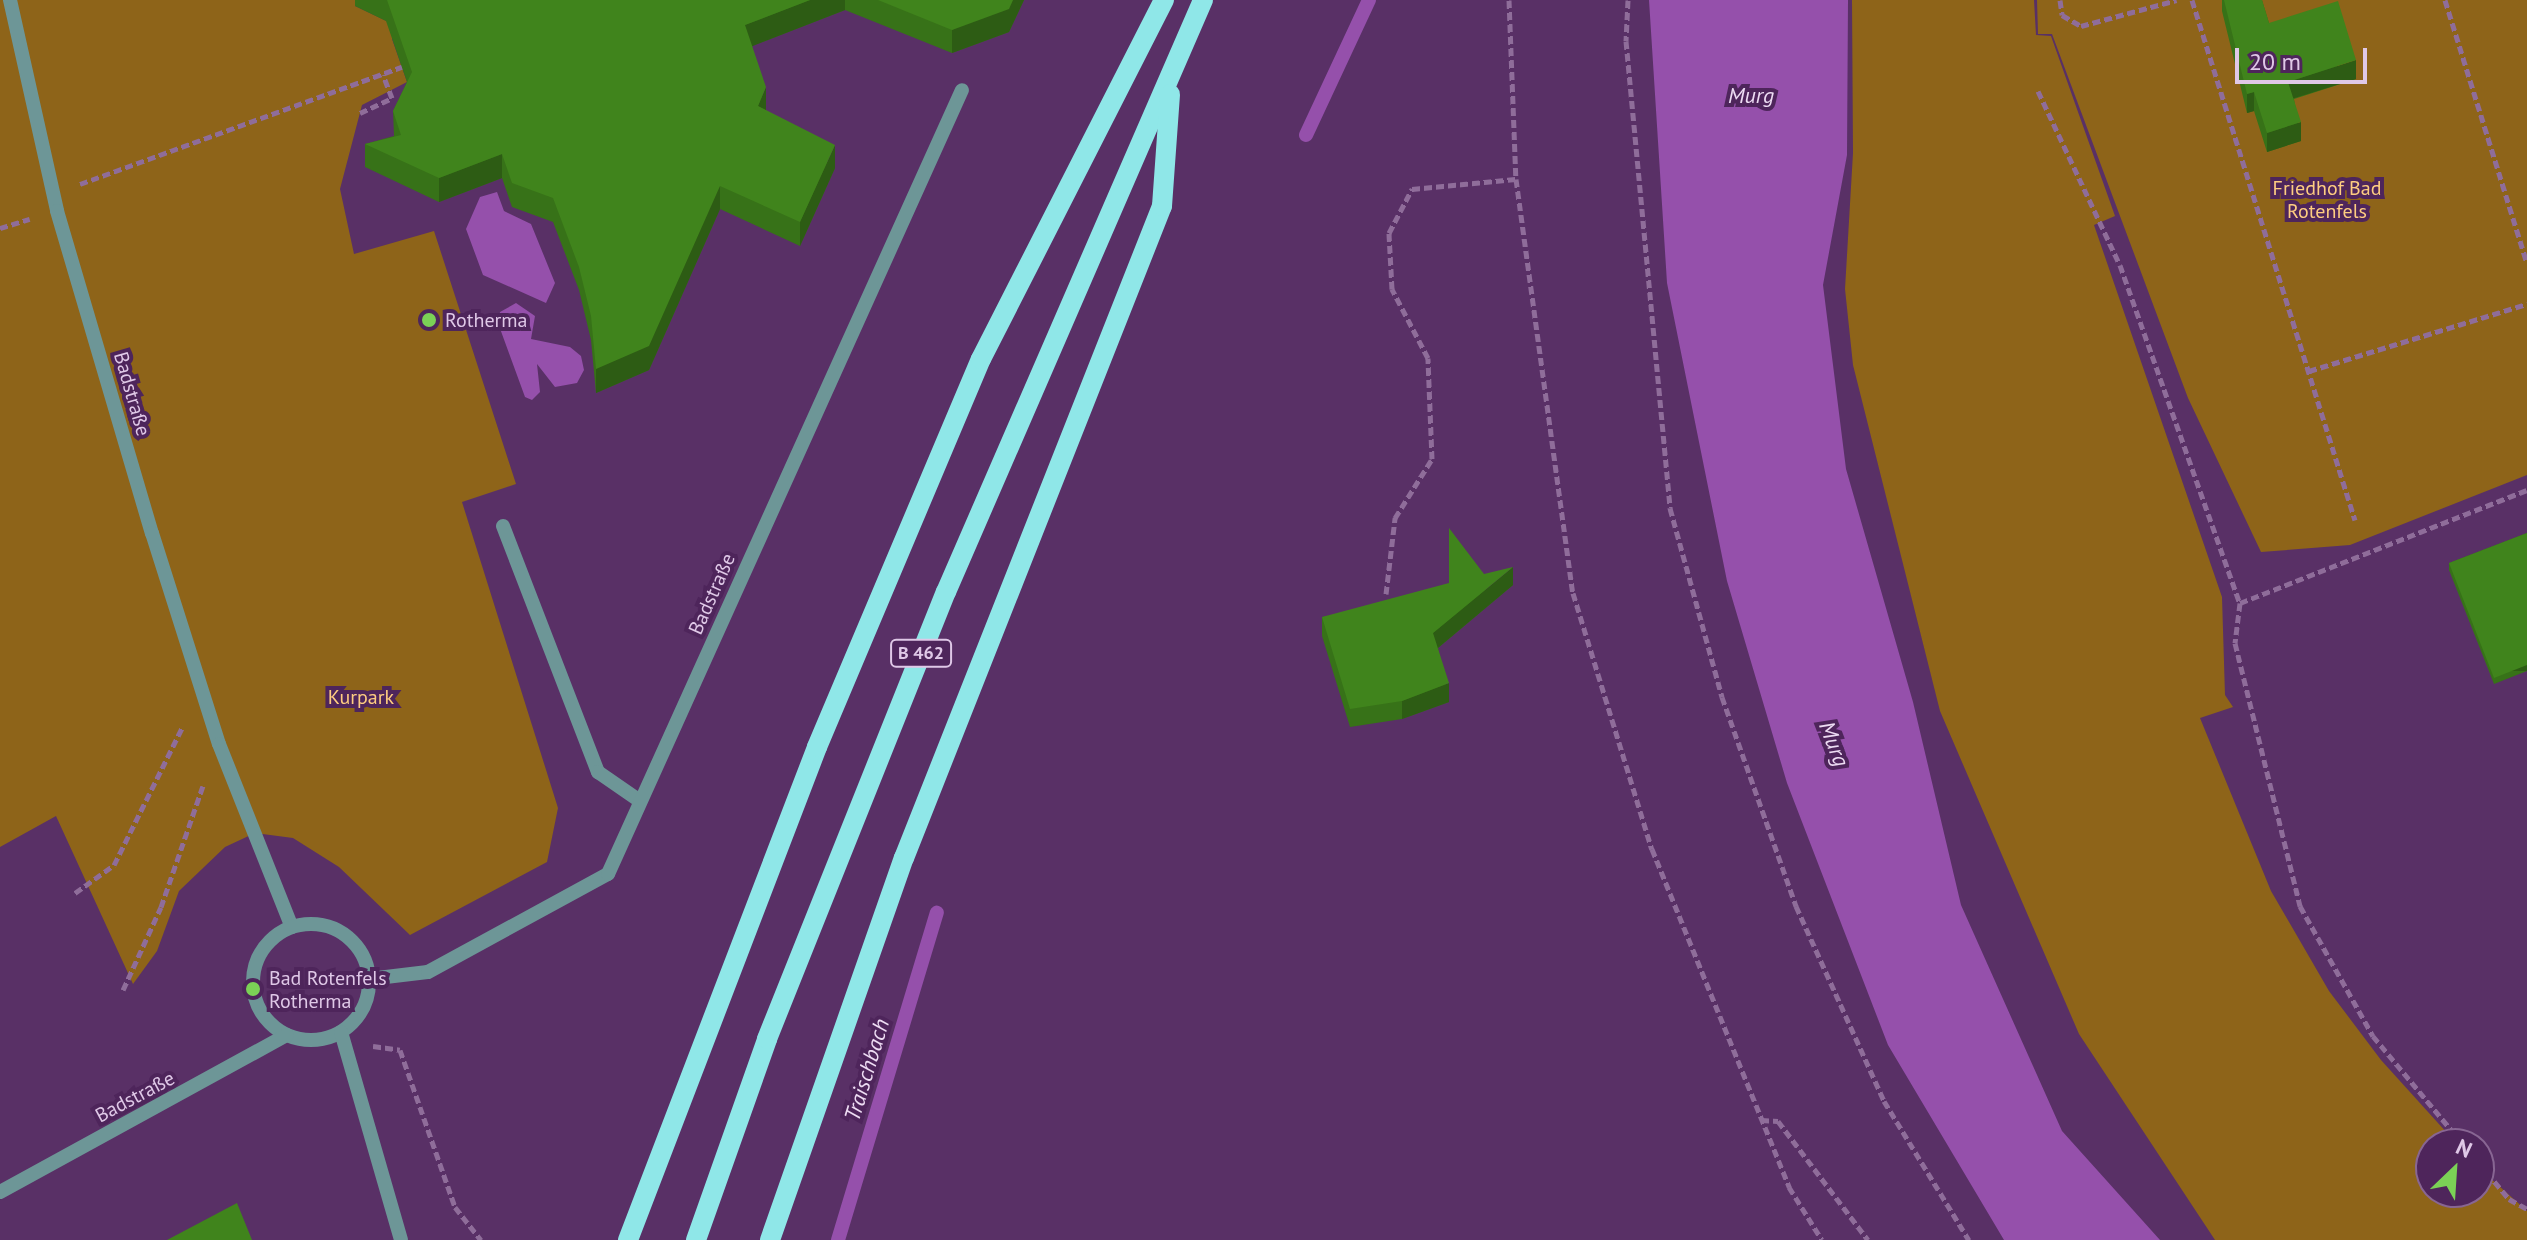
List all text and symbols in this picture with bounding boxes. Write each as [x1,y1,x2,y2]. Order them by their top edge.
scale bar [2239,32,2371,82]
text: 20 m [2249,46,2301,77]
water label: Murg [1728,83,1774,109]
park label: Friedhof Bad Rotenfels [2273,177,2381,224]
place label: Rotherma [445,308,527,332]
marker: Rotherma [420,311,438,329]
street label: Badstraße [109,349,155,439]
street label: Badstraße [683,550,741,638]
road number: B 462 [889,639,953,667]
park label: Kurpark [328,685,394,709]
water label: Murg [1813,718,1855,770]
place label: Bad Rotenfels Rotherma [269,966,387,1013]
marker: Bad Rotenfels Rotherma [244,980,262,998]
water label: Traischbach [839,1016,895,1124]
street label: Badstraße [91,1066,179,1128]
north arrow [2415,1128,2495,1208]
text: N [2452,1132,2477,1164]

